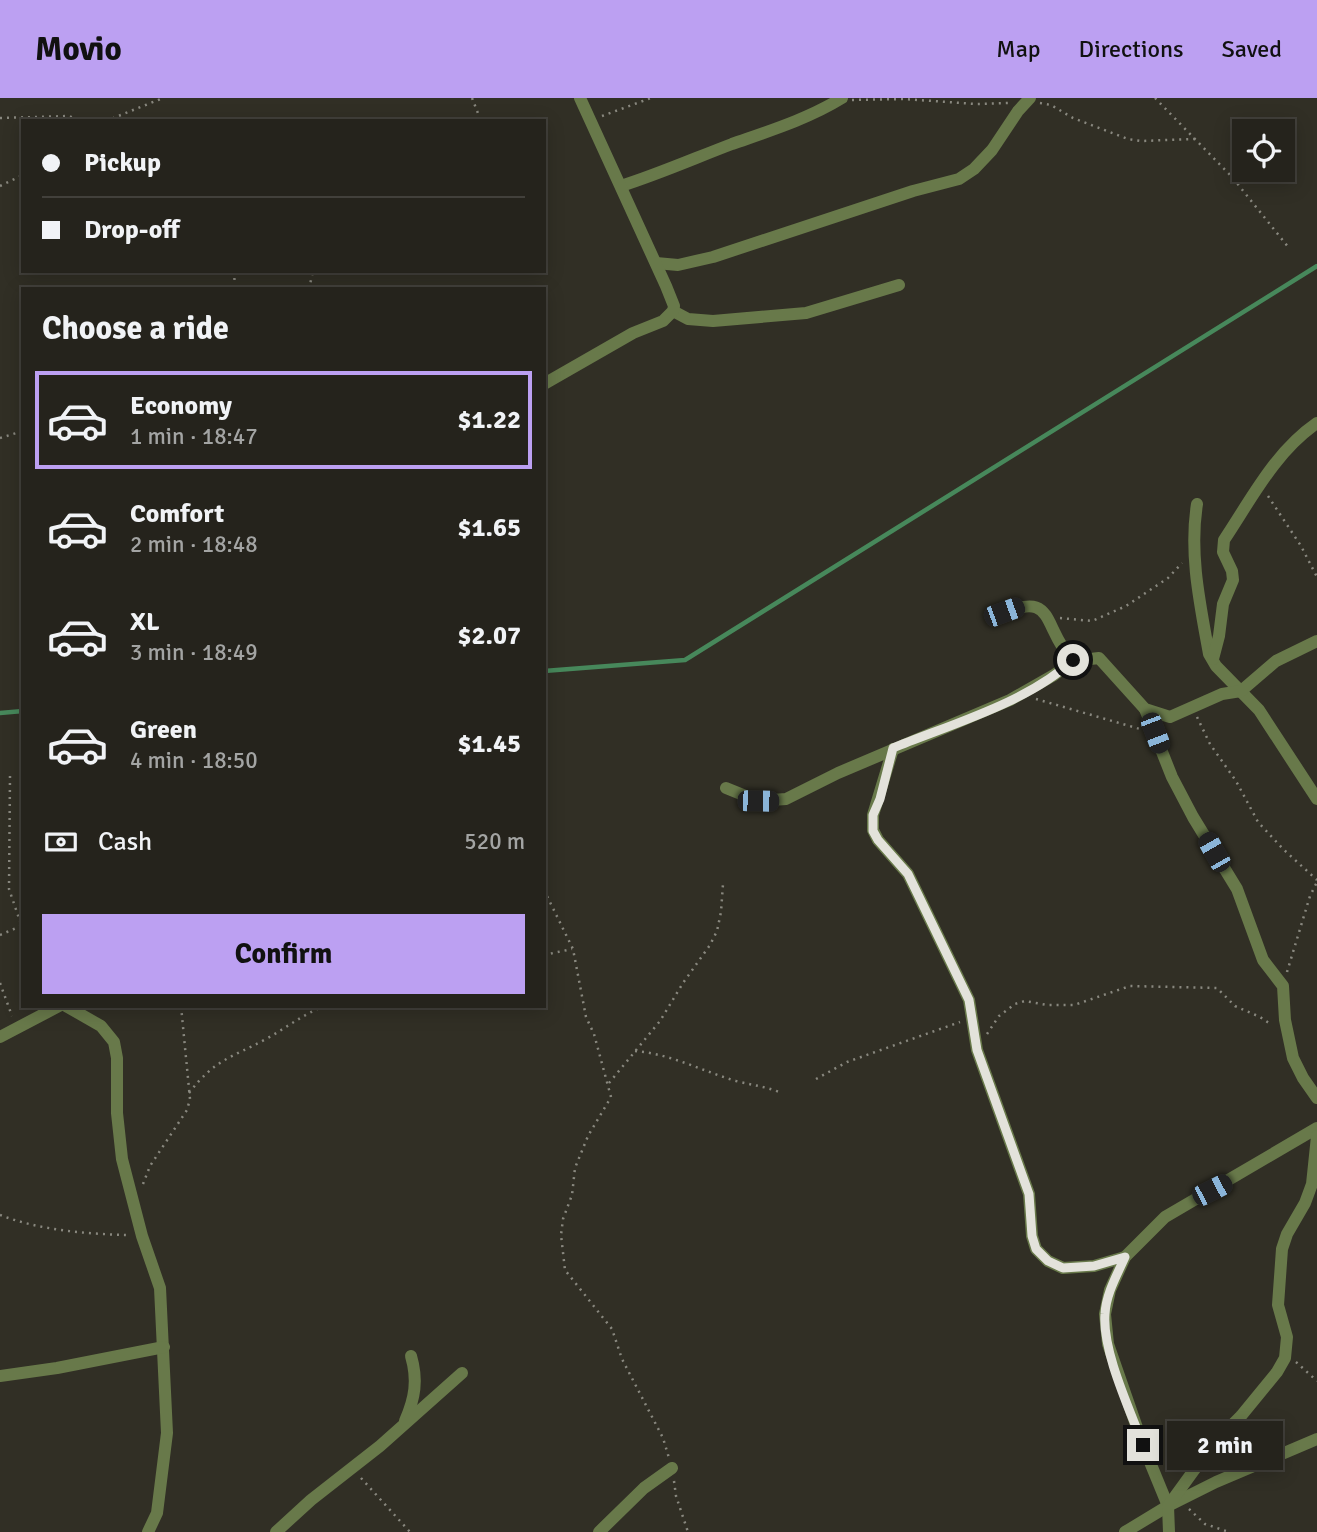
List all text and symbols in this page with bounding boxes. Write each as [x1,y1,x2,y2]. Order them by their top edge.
text: Movio [35,29,122,70]
text: Map [996,34,1041,64]
text: Directions [1079,34,1184,64]
text: Saved [1222,34,1282,64]
map controls [1232,119,1295,182]
button: locate [1232,119,1295,182]
text: Pickup [84,147,161,179]
text: Drop-off [84,214,180,246]
text: Choose a ride [42,309,229,348]
icon: car [46,389,109,452]
text: Economy [130,390,232,422]
text: $1.22 [457,404,521,436]
text: 1 min · 18:47 [130,422,258,451]
icon: car [46,497,109,560]
text: Comfort [130,498,224,530]
text: $1.65 [457,512,521,544]
text: 2 min · 18:48 [130,530,258,559]
car [981,595,1028,629]
icon: car [46,605,109,668]
text: XL [130,606,160,638]
text: $2.07 [457,620,521,652]
text: 3 min · 18:49 [130,638,258,667]
route start [1057,644,1089,676]
car [1138,710,1173,756]
icon: car [46,713,109,776]
text: Green [130,714,197,746]
text: $1.45 [457,728,521,760]
text: 4 min · 18:50 [130,746,258,775]
car [737,790,780,812]
icon: cash [42,823,80,861]
text: Cash [98,826,152,858]
text: 520 m [464,827,525,856]
car [1195,829,1234,875]
button: Confirm [42,914,525,994]
car [1189,1171,1236,1209]
callout: 2 min [1168,1420,1283,1470]
route end [1127,1429,1159,1461]
text: 2 min [1197,1431,1253,1460]

